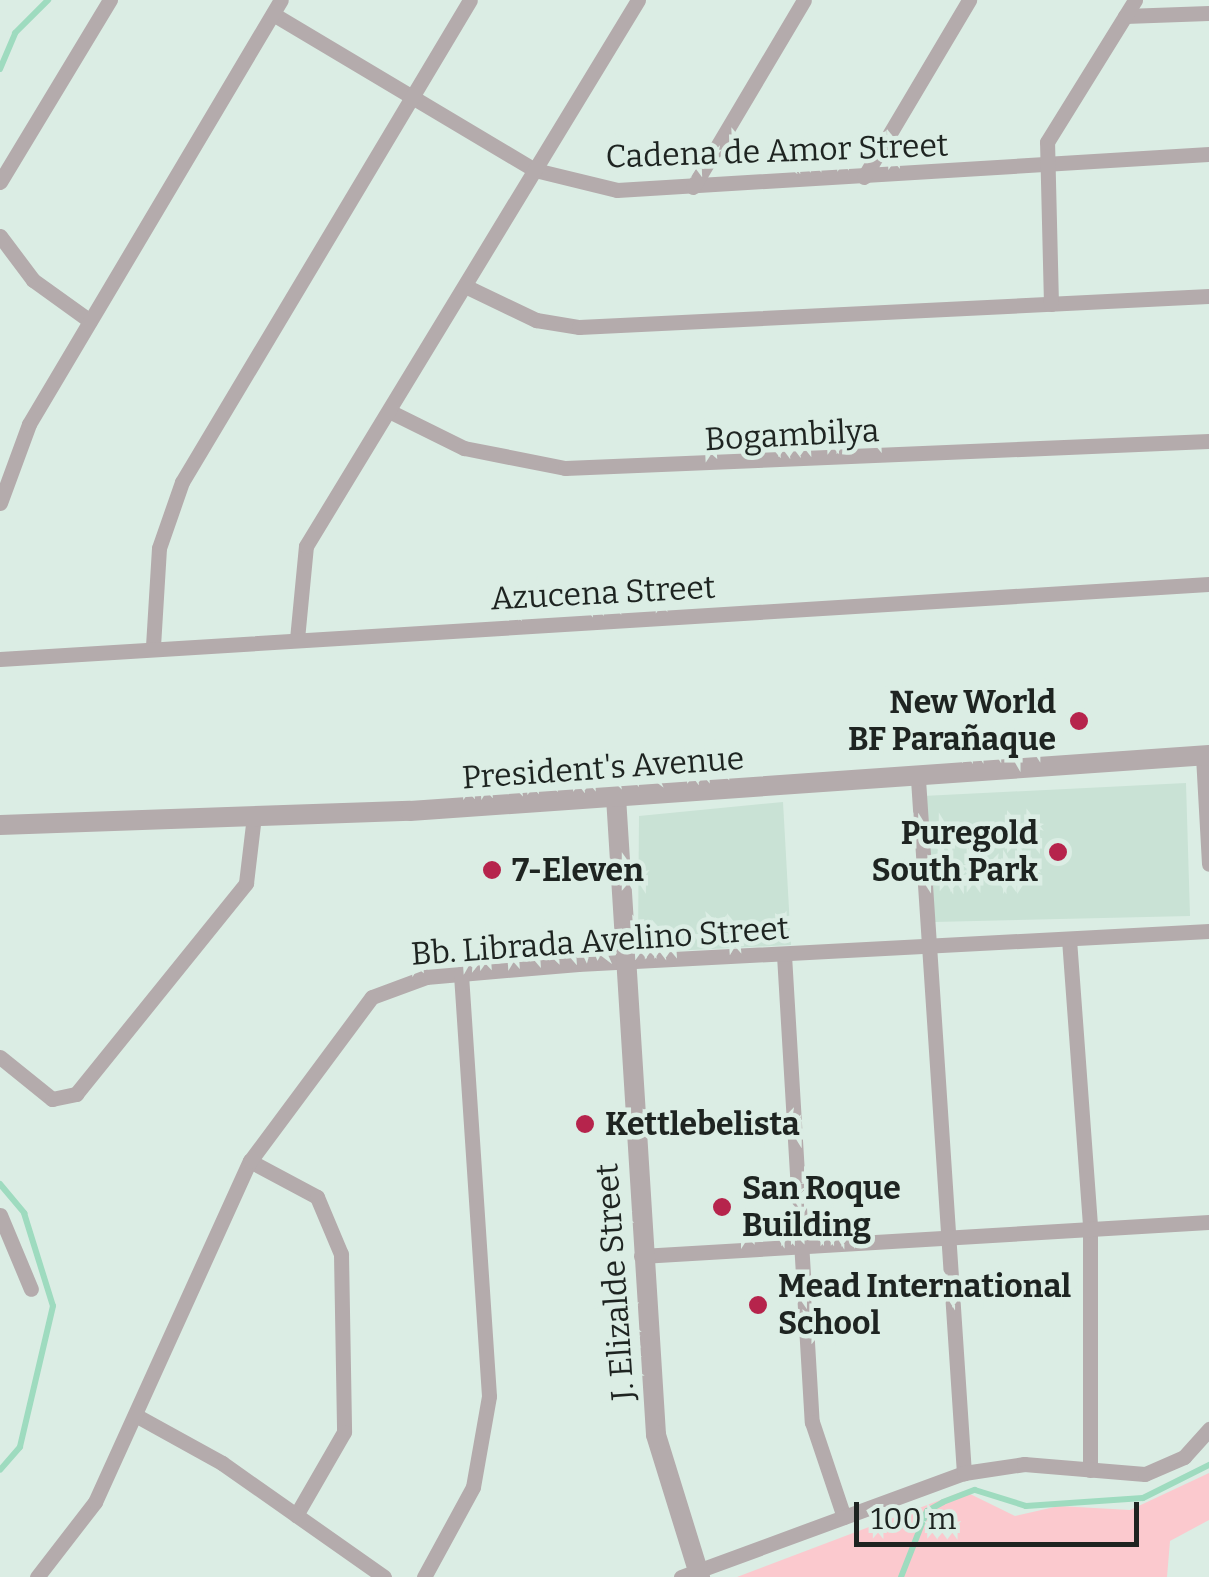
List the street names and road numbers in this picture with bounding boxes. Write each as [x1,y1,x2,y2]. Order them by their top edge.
street label: Cadena de Amor Street [605,126,949,176]
street label: Bogambilya [704,411,880,459]
street label: Azucena Street [490,568,716,618]
street label: President's Avenue [461,739,745,797]
street label: Bb. Librada Avelino Street [410,909,790,973]
street label: J. Elizalde Street [588,1162,642,1402]

